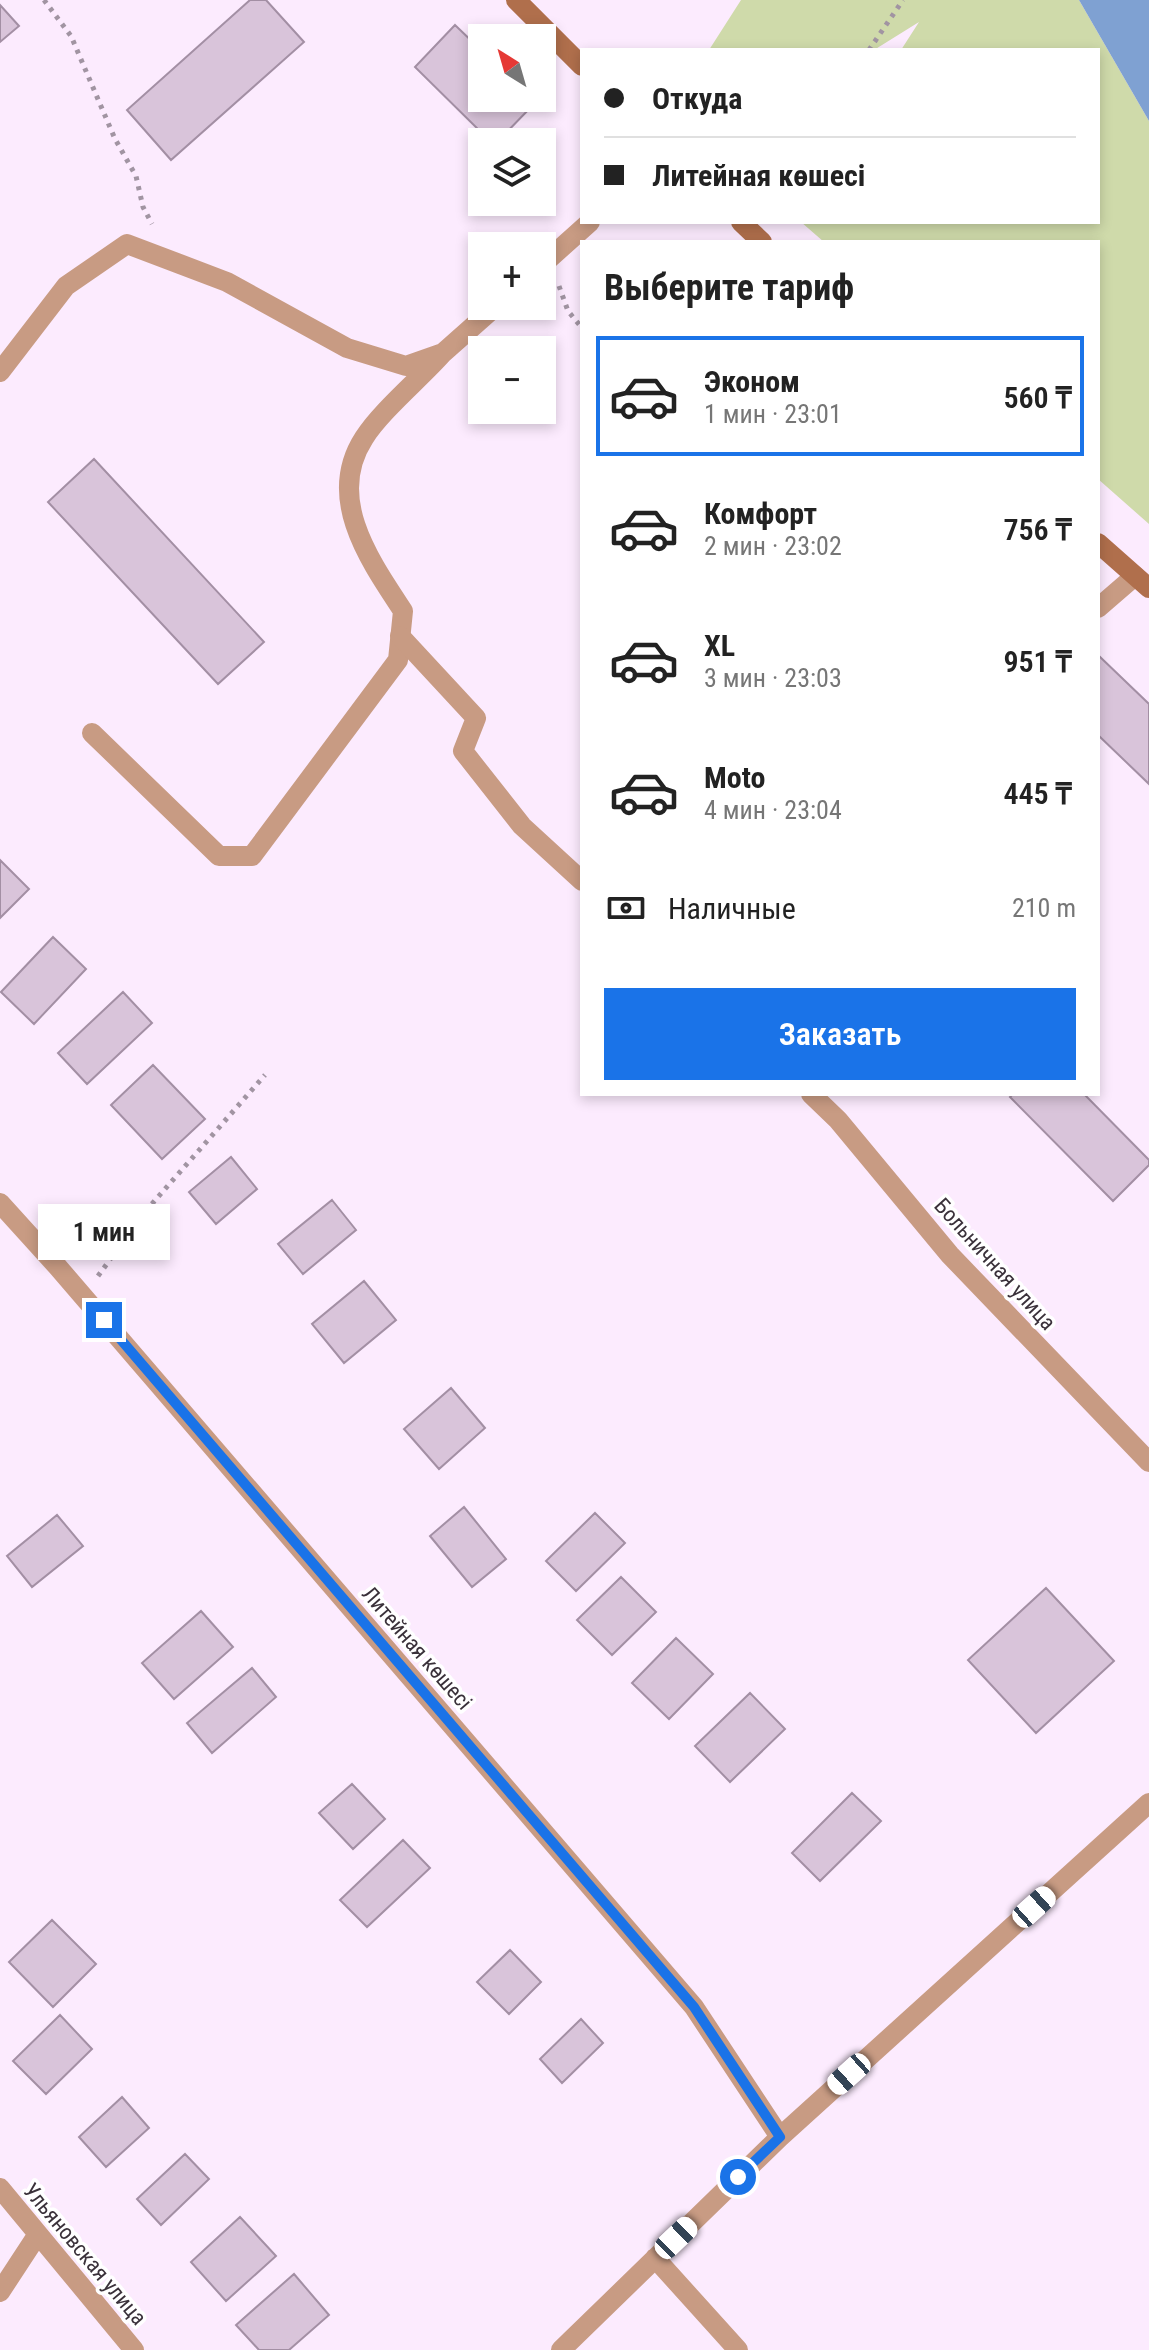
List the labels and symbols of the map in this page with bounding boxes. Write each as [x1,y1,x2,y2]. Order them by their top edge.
north arrow [468,24,556,112]
street label: Больничная улица [929,1193,1061,1335]
callout: 1 мин [38,1204,170,1260]
route end [86,1302,122,1338]
street label: Литейная көшесі [357,1581,477,1715]
car [1008,1882,1060,1932]
car [823,2049,875,2099]
route start [720,2159,756,2195]
street label: Ульяновская улица [18,2178,152,2330]
car [650,2213,702,2263]

